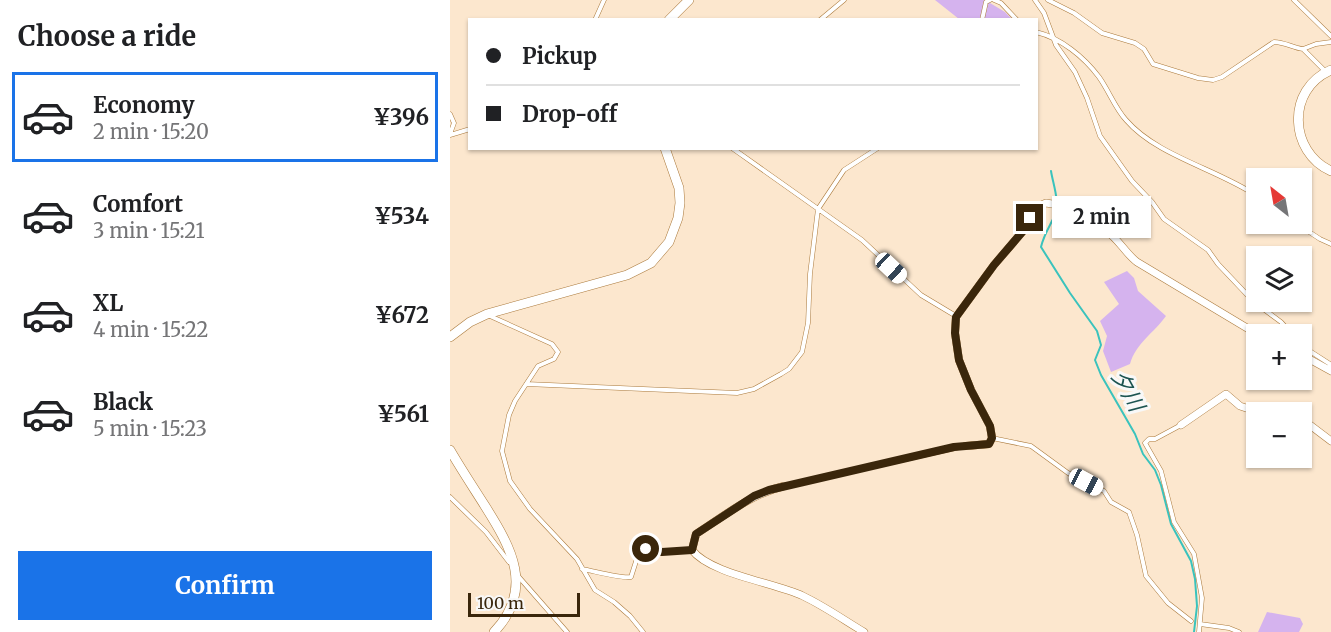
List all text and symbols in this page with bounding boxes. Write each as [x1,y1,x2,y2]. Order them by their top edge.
text: Choose a ride [18,19,196,53]
text: Pickup [522,42,597,70]
icon: car [21,90,75,144]
text: Economy [93,91,194,119]
text: Drop-off [522,100,617,128]
text: ¥396 [373,103,429,131]
text: 2 min · 15:20 [93,119,209,144]
north arrow [1246,168,1312,234]
map controls [1246,168,1312,468]
icon: car [21,189,75,243]
text: Comfort [93,190,183,218]
callout: 2 min [1051,197,1150,239]
text: ¥534 [374,202,429,230]
route end [1016,204,1043,231]
text: 2 min [1073,204,1130,229]
text: 3 min · 15:21 [93,218,204,243]
button: layers [1246,246,1312,312]
car [872,249,910,287]
icon: car [21,288,75,342]
text: XL [93,289,123,317]
text: ¥672 [375,301,429,329]
text: 4 min · 15:22 [93,317,208,342]
button: + [1246,324,1312,390]
water label: 夕川 [1105,364,1152,418]
icon: car [21,387,75,441]
text: Black [93,388,153,416]
text: ¥561 [377,400,429,428]
button: − [1246,402,1312,468]
text: 5 min · 15:23 [93,416,207,441]
car [1066,466,1106,498]
route start [632,535,659,562]
button: Confirm [18,551,432,620]
scale bar [468,590,580,618]
text: 100 m [477,593,524,613]

